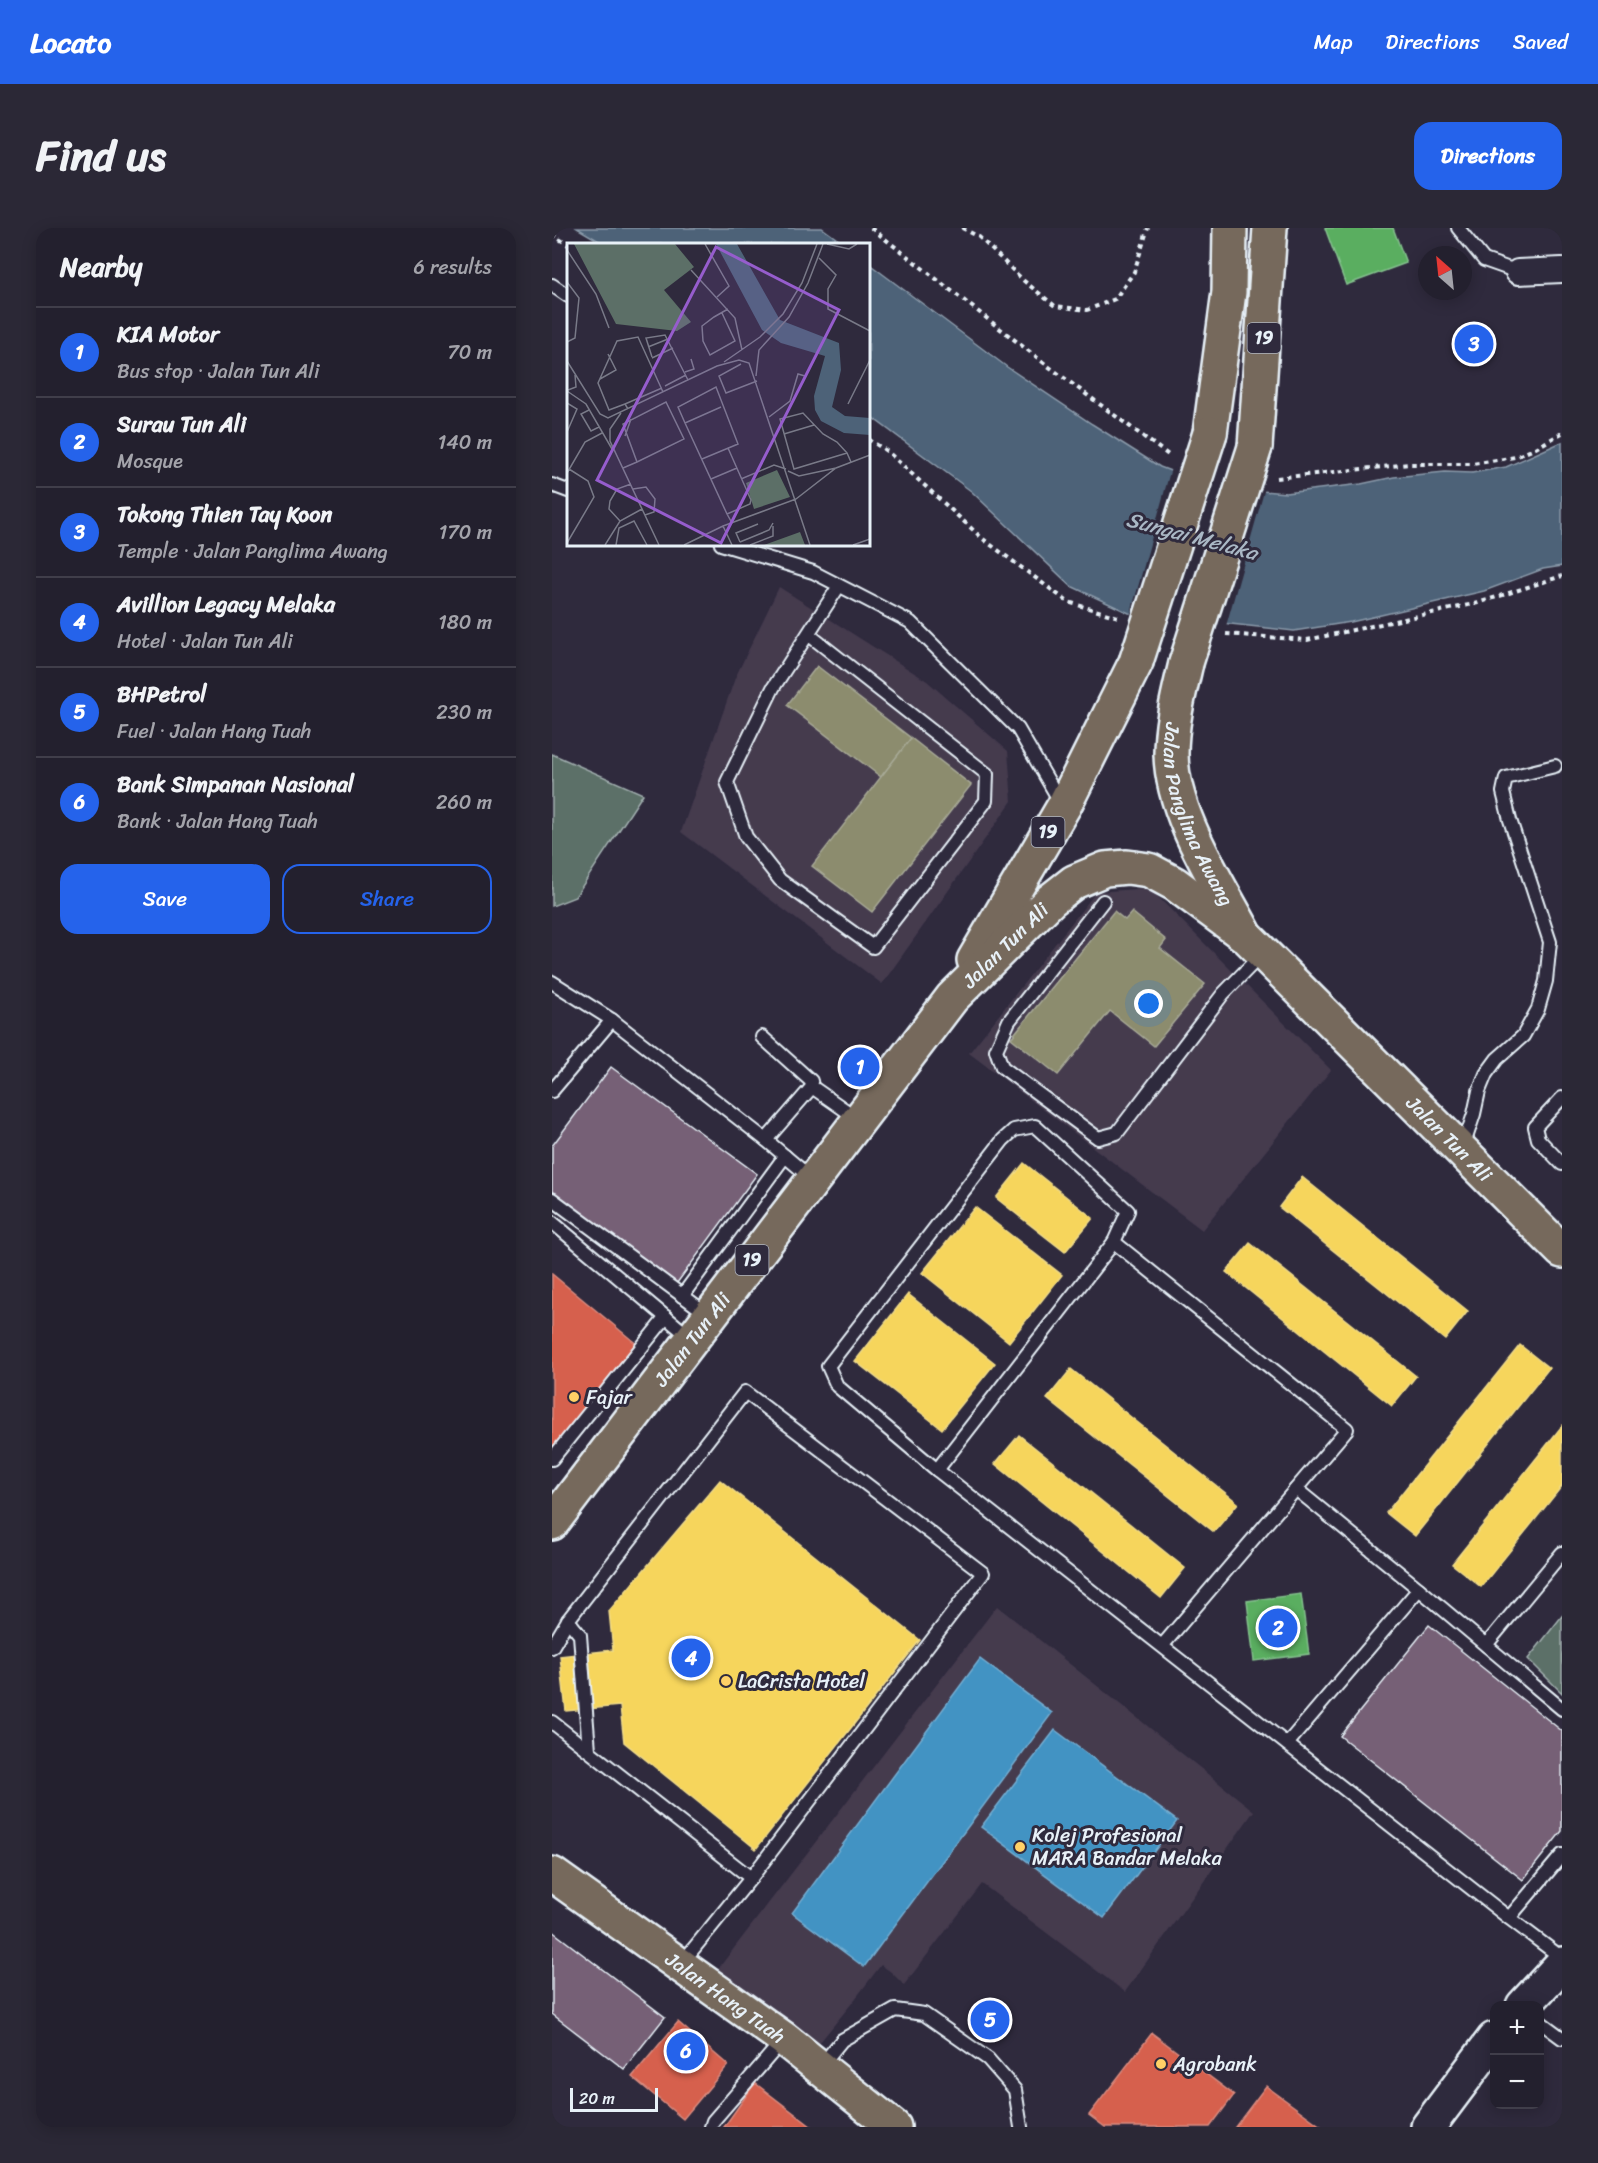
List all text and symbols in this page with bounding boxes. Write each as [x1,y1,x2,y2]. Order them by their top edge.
text: Locato [30,18,111,67]
text: Map [1314,23,1352,61]
text: Directions [1385,23,1480,61]
text: Saved [1513,23,1568,61]
text: Find us [36,119,166,193]
button: Directions [1414,122,1562,190]
inset map [567,243,870,546]
text: Nearby [60,244,142,290]
north arrow [1418,246,1472,300]
text: 6 results [413,250,492,285]
text: KIA Motor [117,315,219,354]
pin: 3 [1454,322,1494,366]
road number: 19 [1248,323,1280,353]
text: 1 [75,335,84,370]
text: 70 m [447,335,492,370]
text: Bus stop · Jalan Tun Ali [117,354,320,389]
text: Surau Tun Ali [117,405,246,444]
text: 2 [74,425,85,460]
text: 140 m [438,425,492,460]
text: Mosque [117,444,183,479]
text: Tokong Thien Tay Koon [117,495,332,534]
water label: Sungai Melaka [1122,500,1264,572]
text: 3 [74,515,85,550]
text: 170 m [439,515,492,550]
text: Temple · Jalan Panglima Awang [117,534,388,569]
text: Avillion Legacy Melaka [117,585,335,624]
text: 4 [73,605,86,640]
text: 180 m [438,605,492,640]
text: Hotel · Jalan Tun Ali [117,624,293,659]
text: BHPetrol [117,675,206,714]
text: 5 [73,695,86,730]
text: 230 m [436,695,492,730]
text: Fuel · Jalan Hang Tuah [117,714,311,749]
street label: Jalan Panglima Awang [1153,720,1244,913]
text: Bank Simpanan Nasional [117,765,354,804]
text: 6 [74,785,85,820]
text: 260 m [436,785,492,820]
text: Bank · Jalan Hang Tuah [117,804,318,839]
road number: 19 [1032,817,1064,847]
button: Save [60,864,270,934]
button: Share [282,864,492,934]
street label: Jalan Tun Ali [953,893,1058,998]
your location [1134,989,1163,1018]
pin: 1 [840,1044,880,1090]
street label: Jalan Tun Ali [1397,1087,1502,1192]
road number: 19 [736,1245,768,1275]
street label: Jalan Tun Ali [644,1284,741,1395]
place label: Fajar [586,1380,633,1415]
marker: Fajar [567,1390,581,1404]
pin: 2 [1258,1606,1298,1650]
pin: 4 [672,1636,710,1680]
place label: LaCrista Hotel [738,1664,866,1699]
marker: LaCrista Hotel [719,1674,733,1688]
place label: Kolej Profesional MARA Bandar Melaka [1032,1818,1223,1876]
marker: Kolej Profesional MARA Bandar Melaka [1013,1840,1027,1854]
street label: Jalan Hang Tuah [657,1942,793,2053]
pin: 5 [970,1998,1010,2042]
map controls [1490,2001,1544,2109]
button: + [1490,2001,1544,2055]
pin: 6 [666,2028,706,2074]
place label: Agrobank [1172,2047,1257,2082]
button: − [1490,2055,1544,2109]
marker: Agrobank [1154,2057,1168,2071]
text: 20 m [579,2084,615,2113]
scale bar [570,2085,658,2112]

